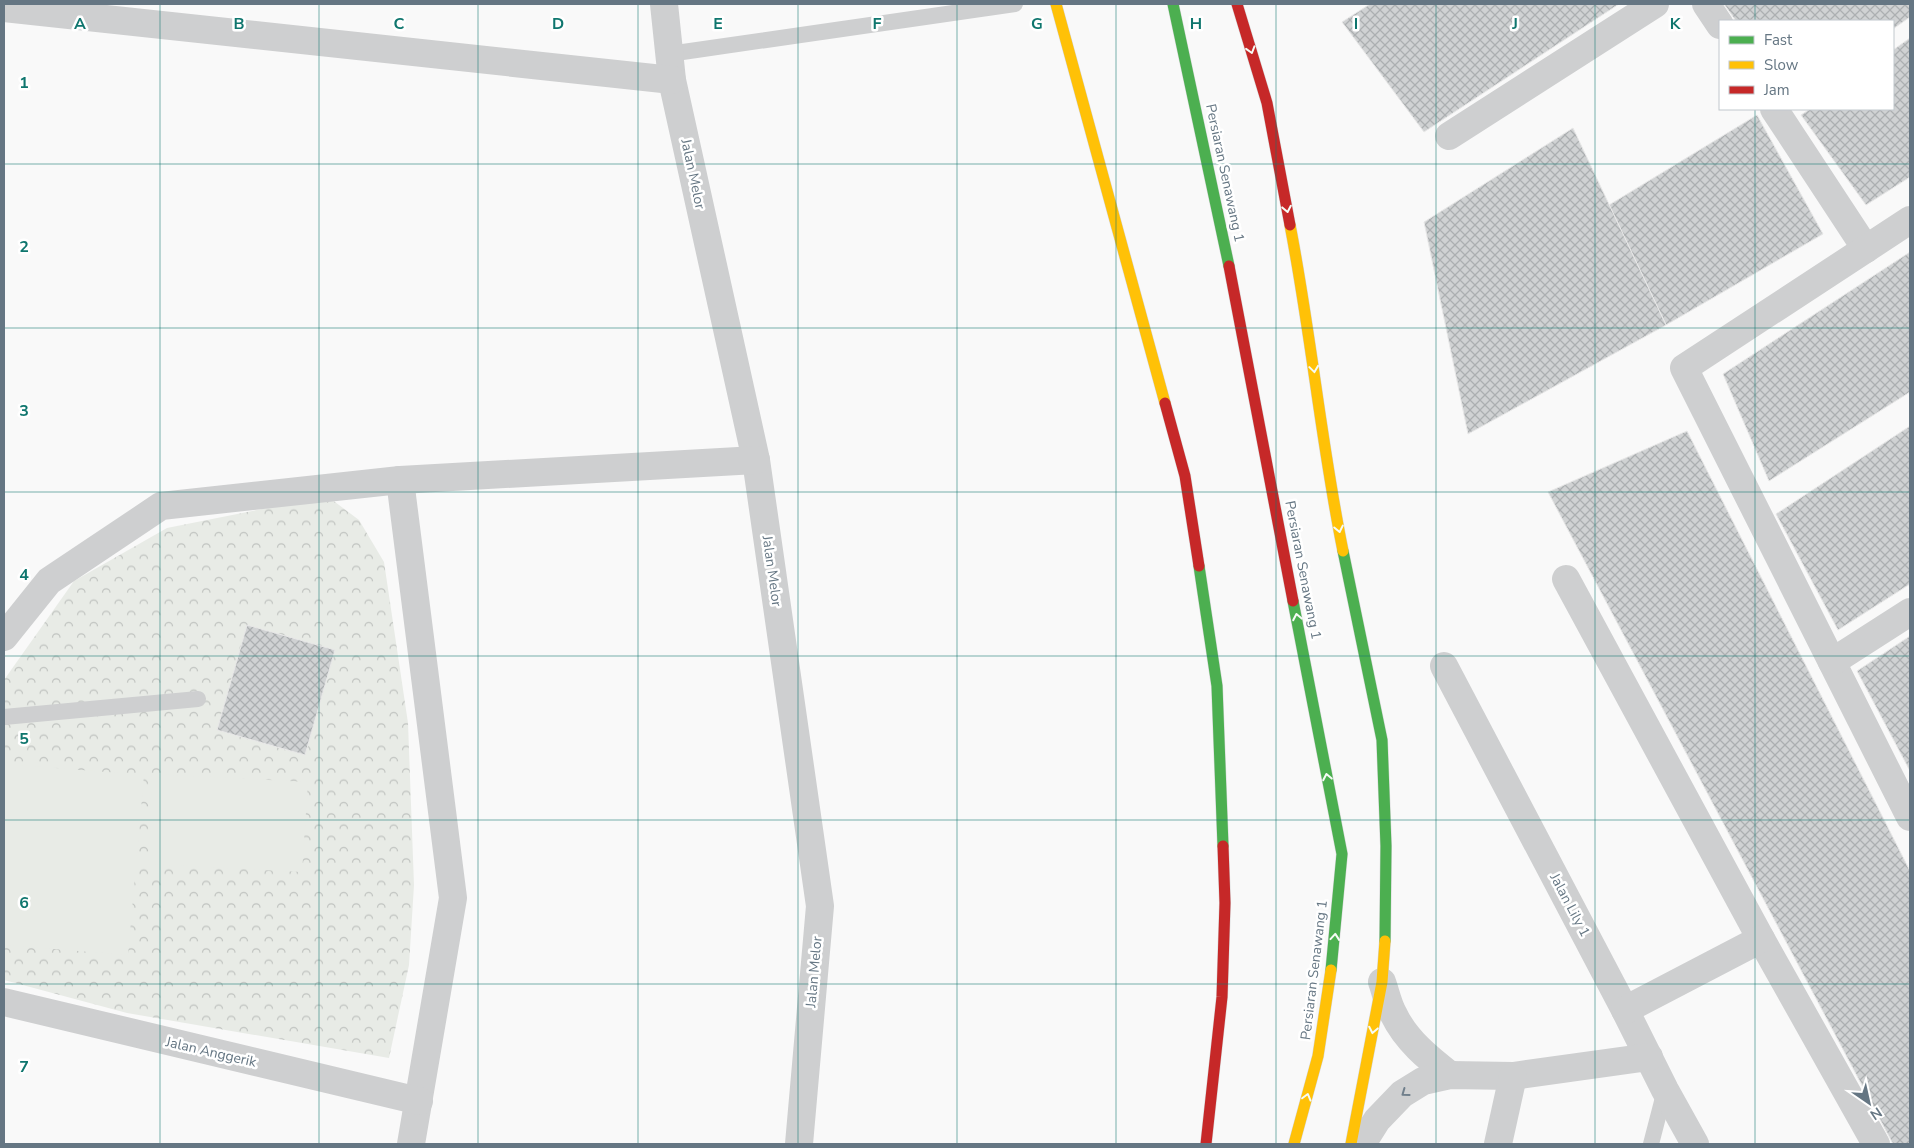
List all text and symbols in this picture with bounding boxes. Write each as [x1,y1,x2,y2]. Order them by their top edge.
text: A [74,13,86,35]
text: B [233,13,245,35]
text: C [394,13,405,35]
text: D [552,13,564,35]
text: E [713,13,723,35]
text: F [873,13,882,35]
text: G [1031,13,1043,35]
text: H [1190,13,1202,35]
text: I [1354,13,1358,35]
text: J [1511,13,1518,35]
text: K [1670,13,1682,35]
legend [1719,20,1894,110]
text: Fast [1764,30,1793,50]
one-way arrow [1246,46,1256,54]
text: Slow [1764,55,1799,75]
text: 1 [19,72,29,94]
text: Jam [1763,80,1790,100]
street label: Persiaran Senawang 1 [1201,102,1249,244]
street label: Jalan Melor [676,136,710,211]
one-way arrow [1282,204,1292,213]
text: 2 [19,236,29,258]
one-way arrow [1309,364,1319,373]
text: 3 [19,400,29,422]
street label: Persiaran Senawang 1 [1280,499,1326,641]
one-way arrow [1333,525,1344,534]
street label: Jalan Melor [757,533,786,608]
text: 4 [19,564,29,586]
one-way arrow [1292,612,1303,621]
text: 5 [19,728,29,750]
one-way arrow [1323,772,1333,781]
street label: Jalan Lily 1 [1545,869,1595,940]
text: 6 [19,892,29,914]
street label: Persiaran Senawang 1 [1296,899,1332,1041]
one-way arrow [1329,933,1340,941]
street label: Jalan Melor [801,936,827,1009]
one-way arrow [1368,1025,1379,1034]
street label: Jalan Anggerik [163,1032,259,1072]
text: 7 [19,1056,29,1078]
north arrow [1844,1078,1894,1128]
one-way arrow [1401,1087,1411,1096]
one-way arrow [1301,1094,1311,1102]
text: N [1866,1103,1886,1124]

